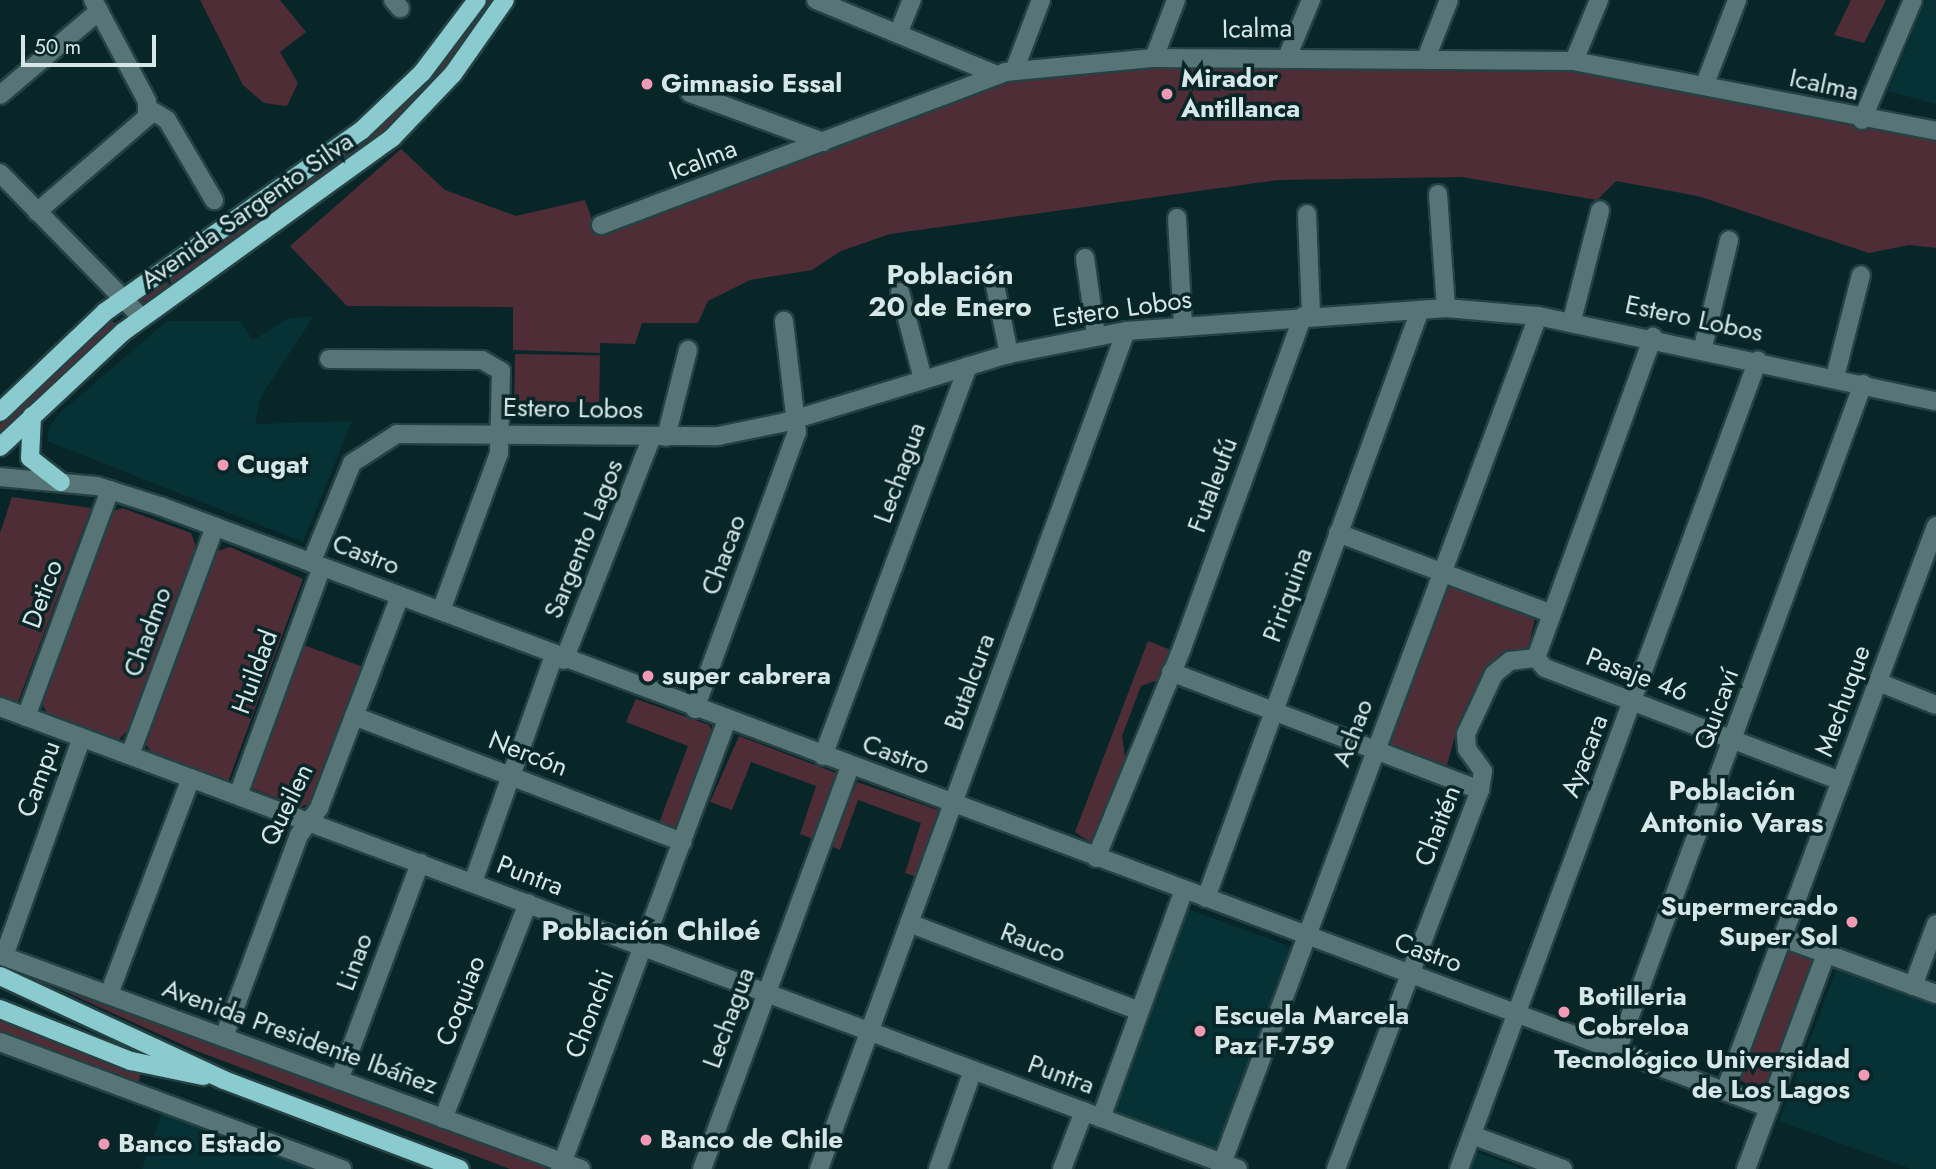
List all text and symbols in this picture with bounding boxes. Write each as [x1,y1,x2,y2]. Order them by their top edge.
street label: Icalma [1222,13,1292,45]
scale bar [24,21,159,65]
text: 50 m [34,32,81,62]
street label: Icalma [1786,62,1862,108]
place label: Mirador Antillanca [1181,63,1300,124]
place label: Gimnasio Essal [661,68,842,100]
marker: Gimnasio Essal [639,76,655,92]
marker: Mirador Antillanca [1159,86,1175,102]
street label: Avenida Sargento Silva [135,126,359,296]
street label: Icalma [665,133,741,187]
district label: Población 20 de Enero [868,258,1032,324]
street label: Estero Lobos [1050,284,1194,334]
street label: Estero Lobos [1622,289,1766,349]
street label: Estero Lobos [503,392,643,426]
street label: Lechagua [867,418,933,528]
street label: Futaleufú [1181,433,1245,537]
place label: Cugat [237,449,308,481]
street label: Sargento Lagos [538,455,630,623]
marker: Cugat [215,457,231,473]
street label: Chacao [695,511,753,599]
street label: Castro [328,528,404,582]
street label: Piriquina [1257,544,1319,646]
street label: Detico [16,555,70,633]
street label: Chadmo [117,583,179,681]
street label: Huildad [225,626,285,718]
street label: Butalcura [938,629,1002,735]
street label: Pasaje 46 [1582,641,1692,709]
street label: Mechuque [1808,641,1878,761]
place label: super cabrera [662,660,831,692]
street label: Quicaví [1688,664,1746,754]
marker: super cabrera [640,668,656,684]
street label: Achao [1326,695,1380,771]
street label: Ayacara [1555,710,1615,802]
street label: Nercón [484,725,572,783]
street label: Castro [858,728,934,782]
street label: Campu [11,737,67,821]
street label: Queilen [254,759,320,851]
district label: Población Antonio Varas [1640,774,1824,840]
street label: Chaitén [1408,781,1468,871]
street label: Puntra [492,849,568,903]
place label: Supermercado Super Sol [1660,891,1838,953]
district label: Población Chiloé [541,914,761,948]
marker: Supermercado Super Sol [1844,914,1860,930]
street label: Rauco [996,916,1070,970]
street label: Castro [1390,926,1466,980]
street label: Linao [330,929,380,995]
street label: Coquiao [430,952,492,1050]
street label: Lechagua [696,963,762,1073]
street label: Chonchi [559,965,621,1063]
street label: Avenida Presidente Ibáñez [158,973,442,1101]
place label: Botilleria Cobreloa [1578,981,1689,1042]
place label: Escuela Marcela Paz F-759 [1214,1000,1409,1062]
marker: Botilleria Cobreloa [1556,1004,1572,1020]
marker: Escuela Marcela Paz F-759 [1192,1023,1208,1039]
place label: Tecnológico Universidad de Los Lagos [1554,1044,1850,1106]
street label: Puntra [1023,1049,1099,1101]
marker: Tecnológico Universidad de Los Lagos [1856,1067,1872,1083]
place label: Banco de Chile [660,1124,843,1156]
place label: Banco Estado [118,1128,281,1160]
marker: Banco de Chile [638,1132,654,1148]
marker: Banco Estado [96,1136,112,1152]

